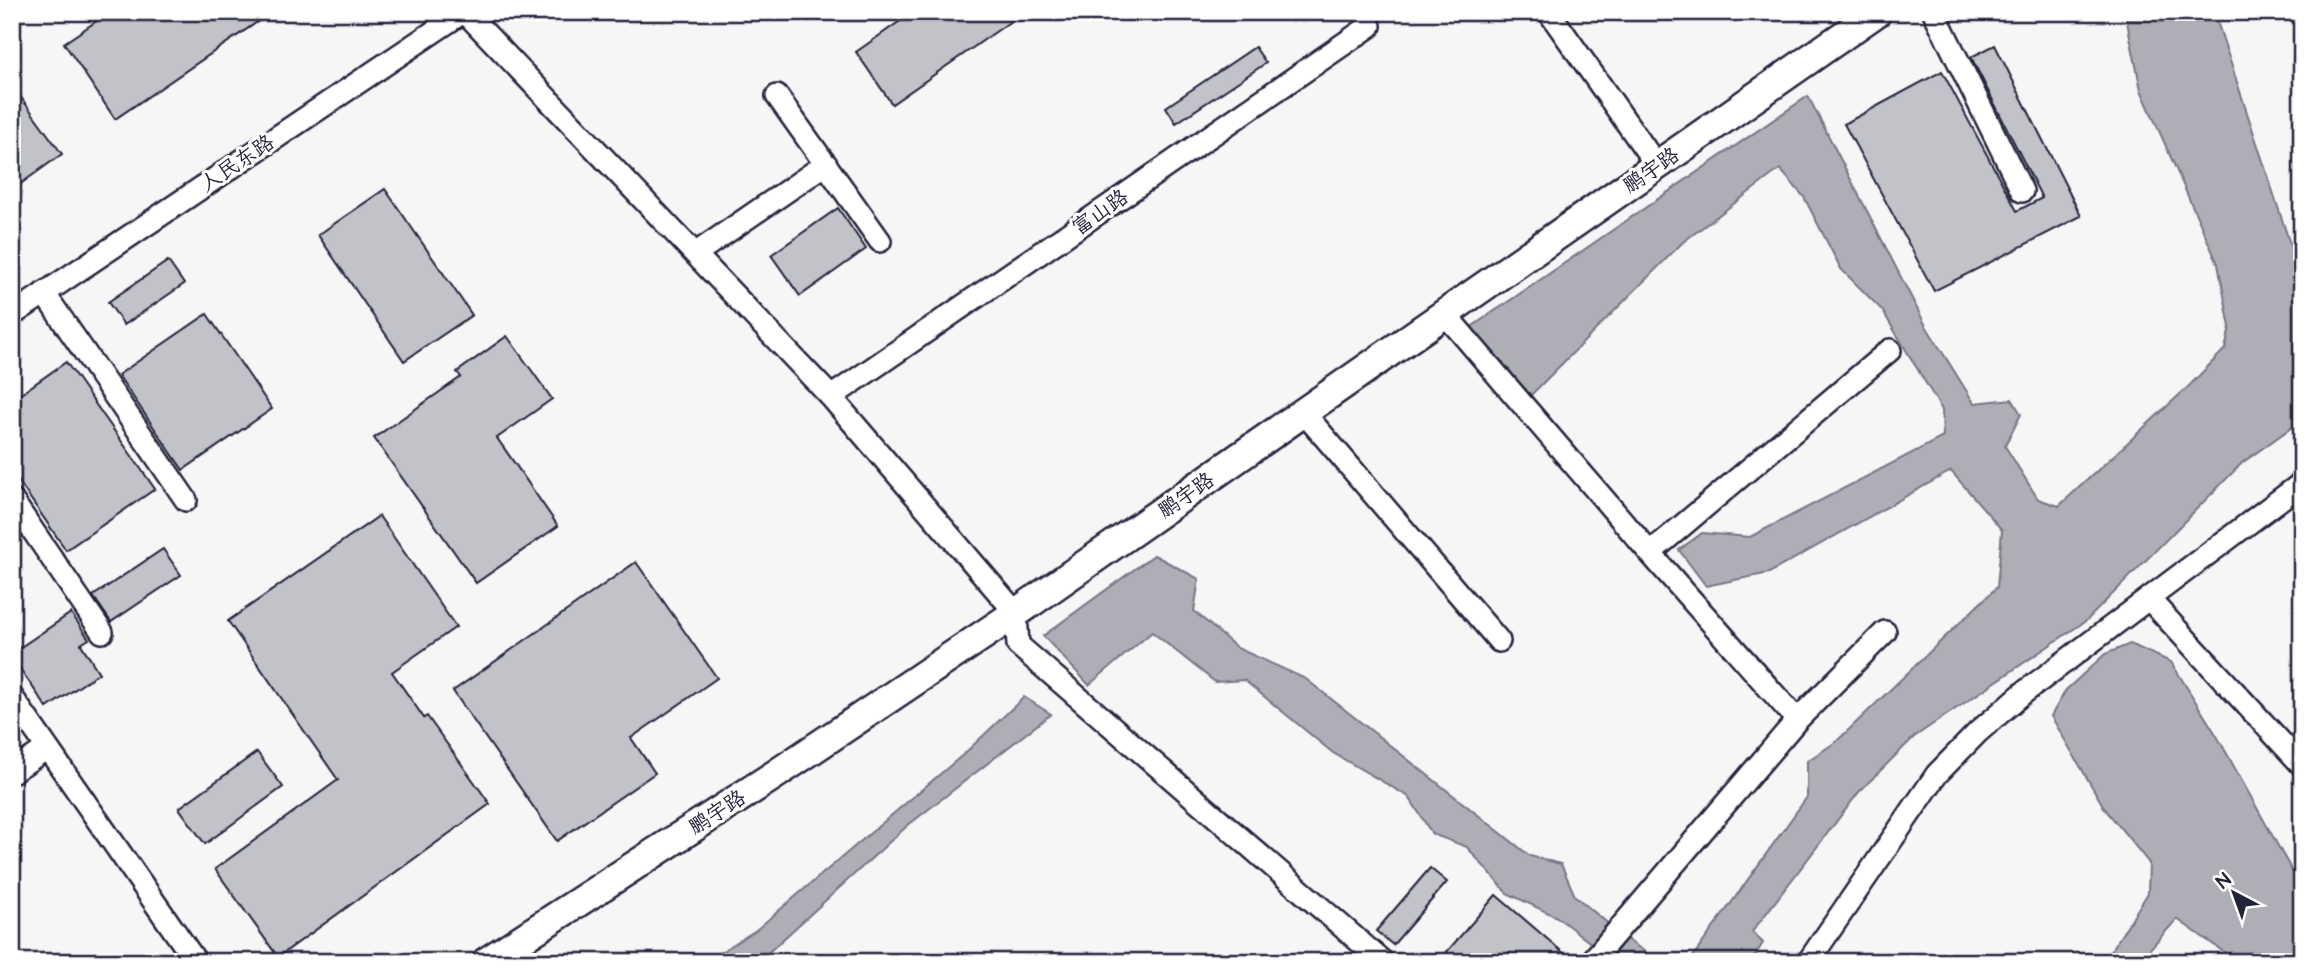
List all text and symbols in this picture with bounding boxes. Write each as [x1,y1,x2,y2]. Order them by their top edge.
street label: 人民东路 [194,128,280,199]
street label: 鹏宇路 [1617,140,1685,200]
street label: 富山路 [1066,182,1134,242]
street label: 鹏宇路 [1152,465,1220,525]
street label: 鹏宇路 [683,783,752,842]
north arrow [2198,858,2268,928]
text: N [2210,867,2237,895]

